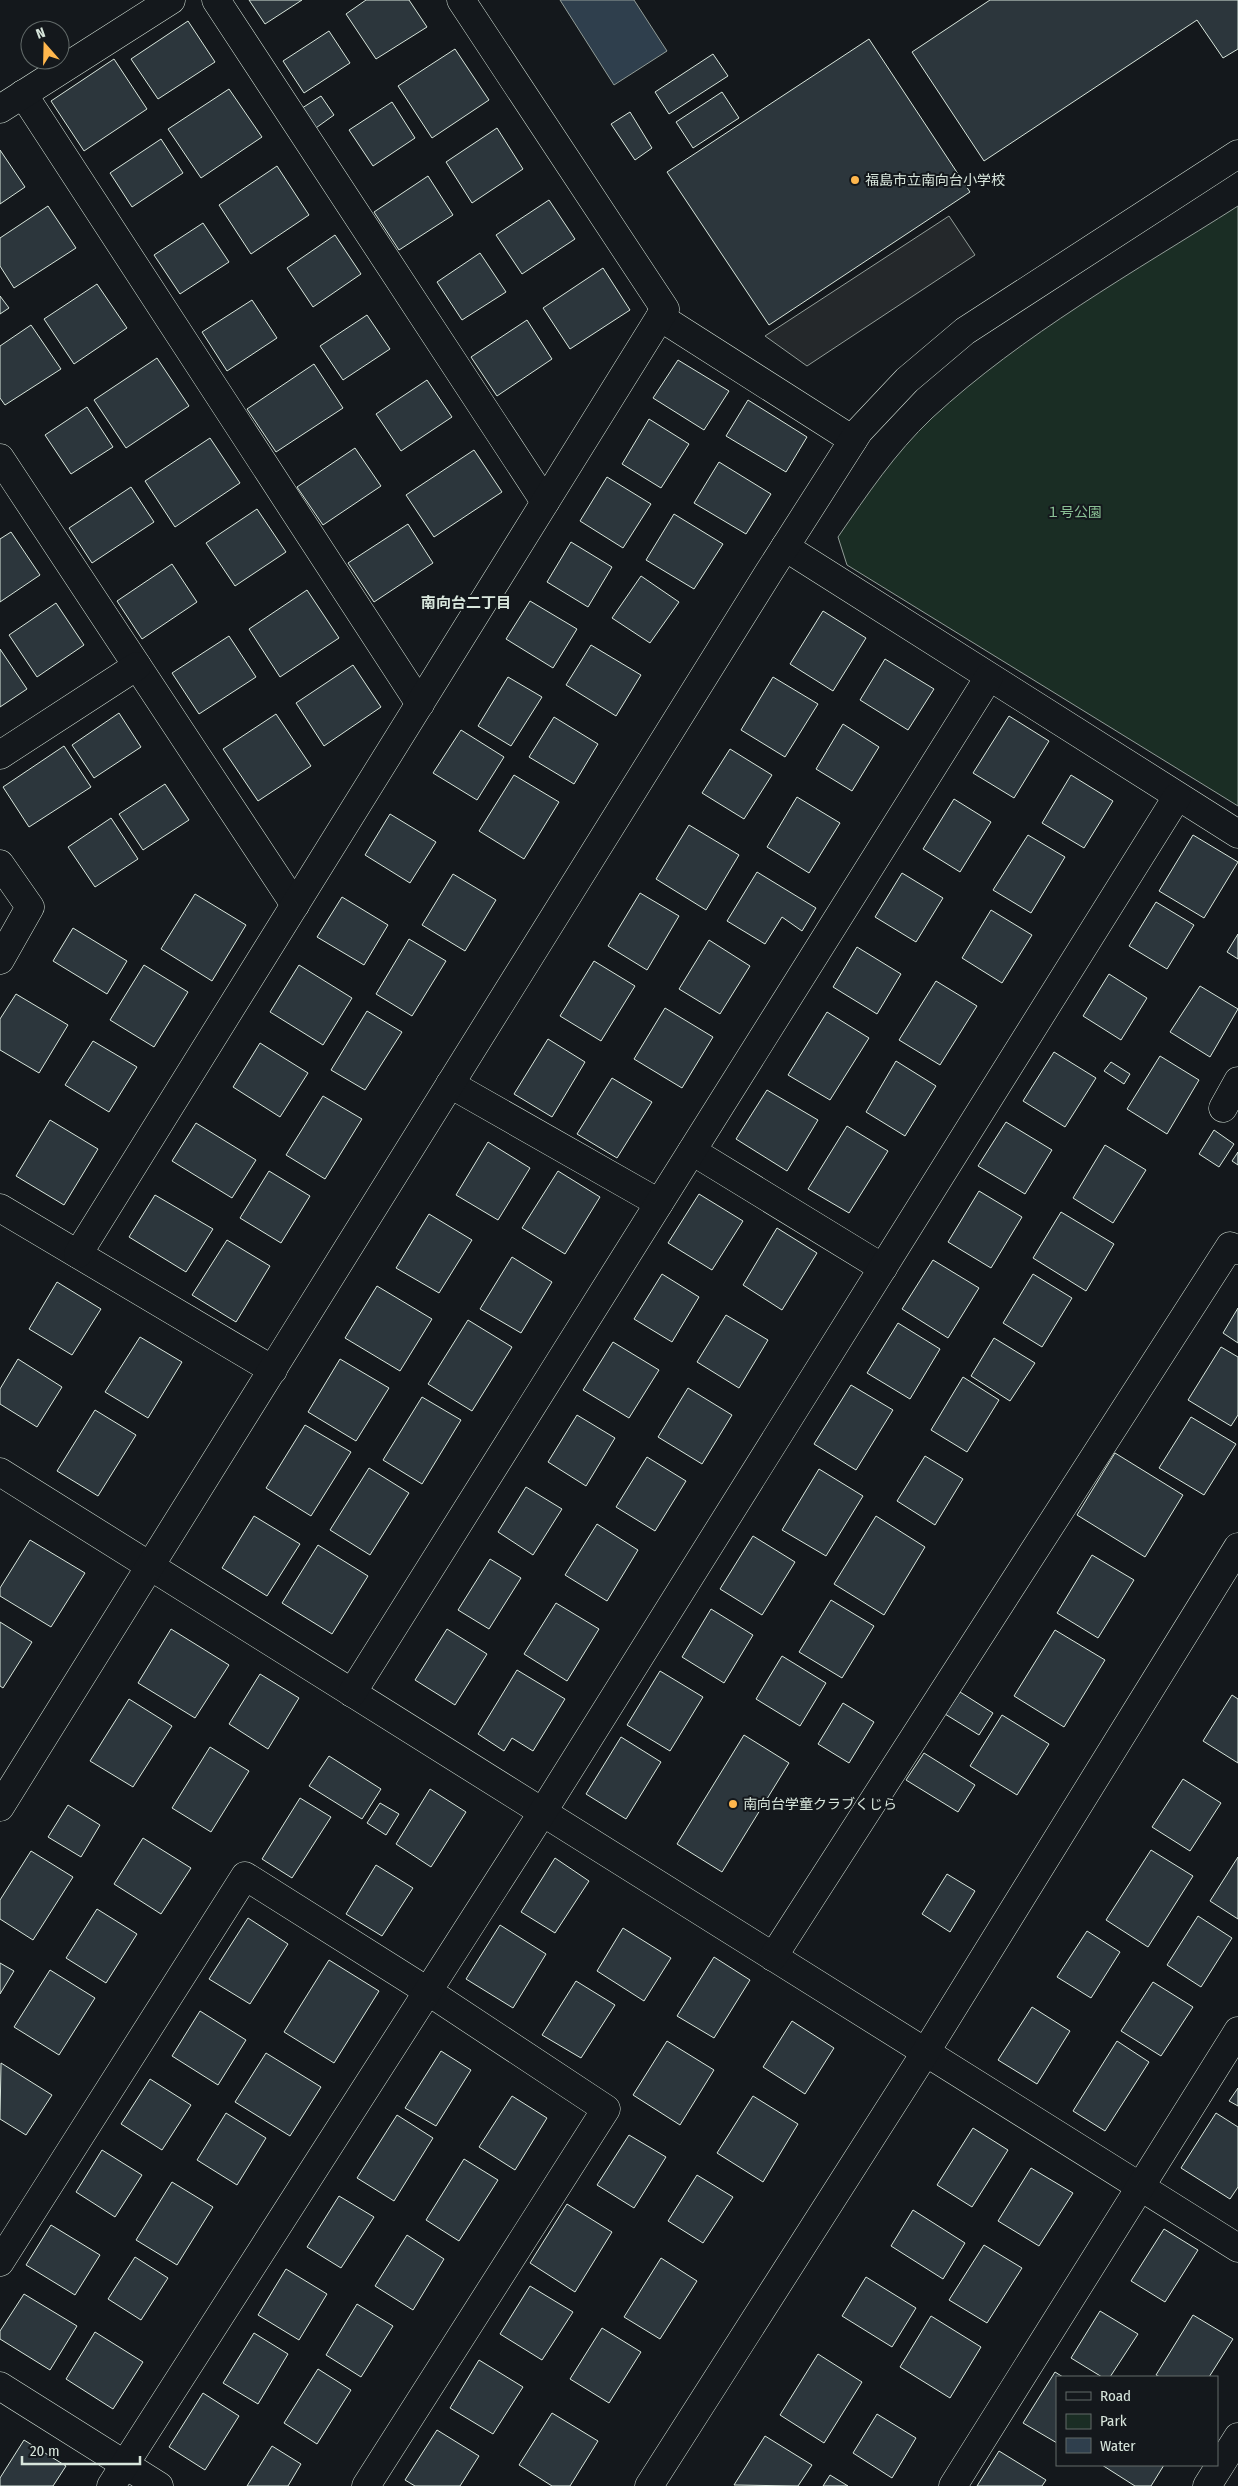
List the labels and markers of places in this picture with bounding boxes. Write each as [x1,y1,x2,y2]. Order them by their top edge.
place label: 福島市立南向台小学校 [865,172,1005,189]
marker: 福島市立南向台小学校 [849,174,861,186]
place label: 南向台学童クラブくじら [743,1796,897,1813]
marker: 南向台学童クラブくじら [727,1798,739,1810]

